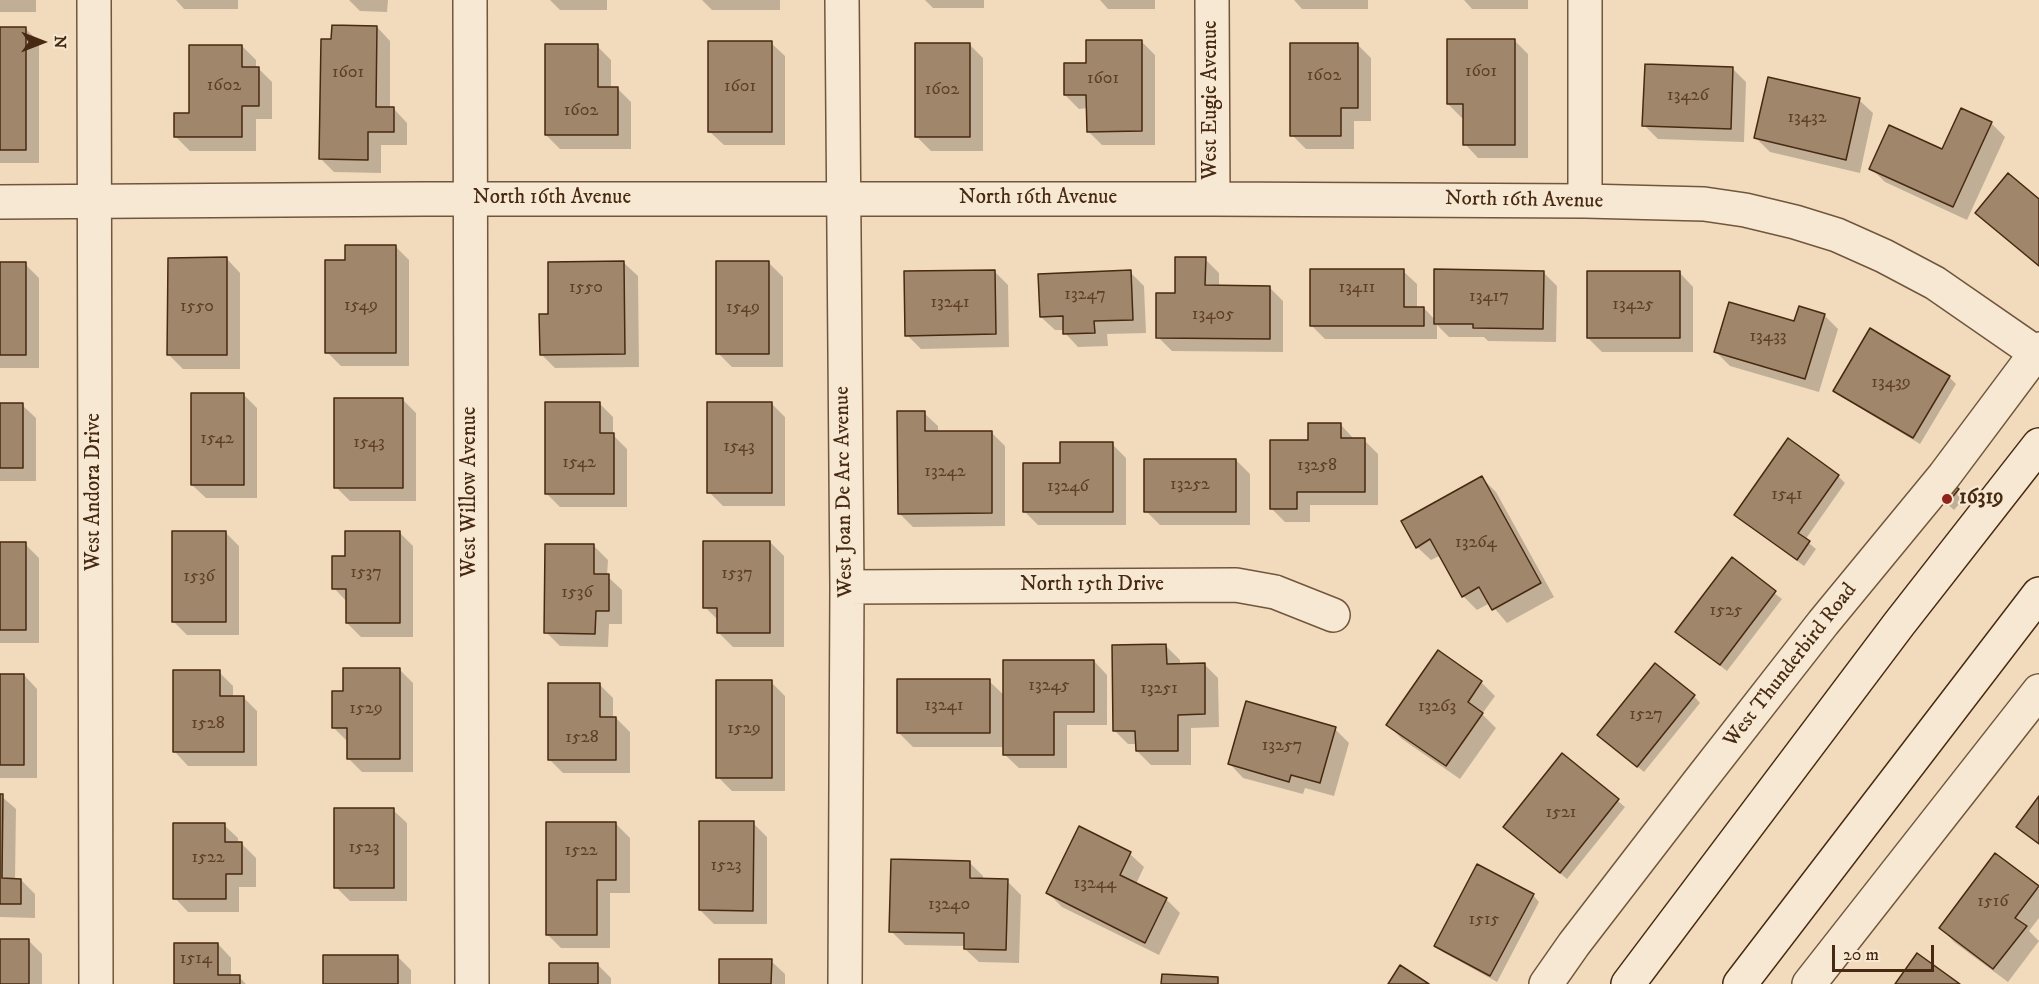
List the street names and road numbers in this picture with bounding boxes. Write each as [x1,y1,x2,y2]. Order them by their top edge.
street label: West Eugie Avenue [1199,20,1225,180]
street label: North 16th Avenue [473,186,631,212]
street label: North 16th Avenue [959,186,1117,212]
street label: North 16th Avenue [1445,187,1603,215]
street label: West Joan De Arc Avenue [831,386,859,598]
street label: West Willow Avenue [458,407,484,577]
street label: West Andora Drive [82,413,108,571]
street label: North 15th Drive [1020,573,1164,599]
street label: West Thunderbird Road [1719,579,1863,753]

